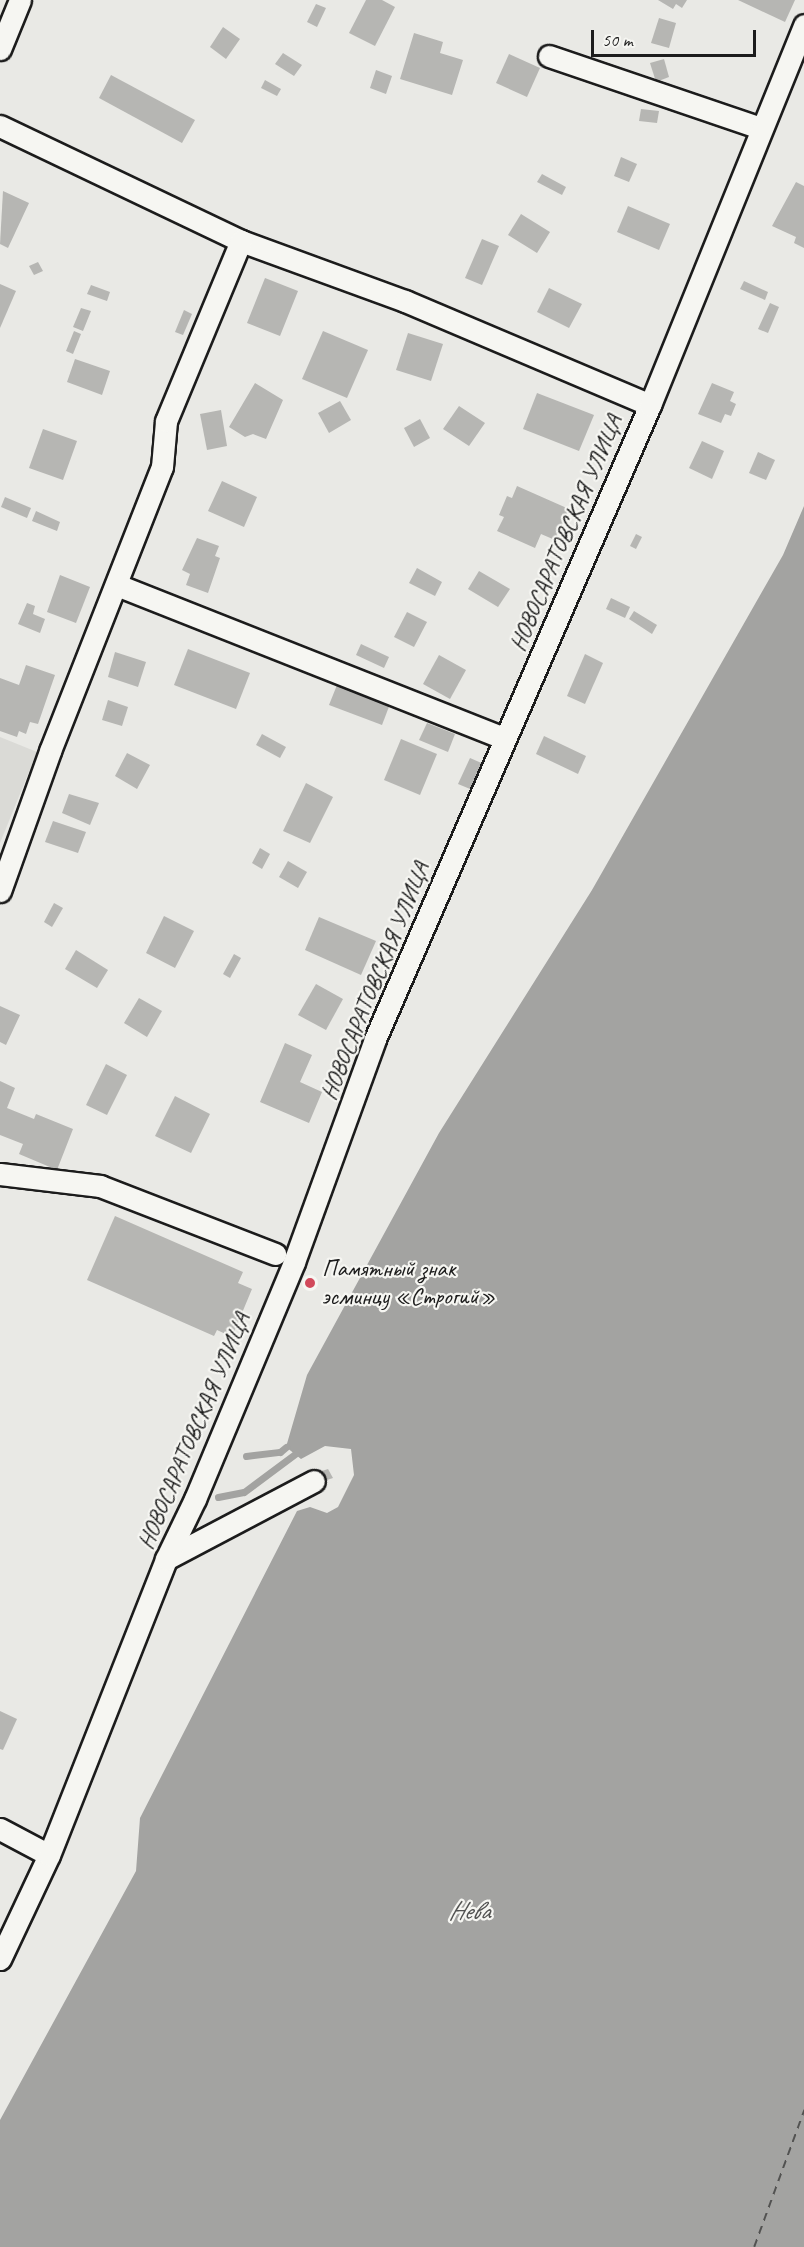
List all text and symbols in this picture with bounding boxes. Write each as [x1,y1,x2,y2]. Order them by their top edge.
scale bar [594,18,759,56]
text: 50 m [602,29,633,51]
street label: НОВОСАРАТОВСКАЯ УЛИЦА [503,411,629,655]
street label: НОВОСАРАТОВСКАЯ УЛИЦА [314,858,436,1104]
place label: Памятный знак эсминцу «Строгий» [322,1255,495,1311]
marker: Памятный знак эсминцу «Строгий» [303,1276,317,1290]
street label: НОВОСАРАТОВСКАЯ УЛИЦА [131,1309,257,1553]
water label: Нева [448,1895,490,1927]

